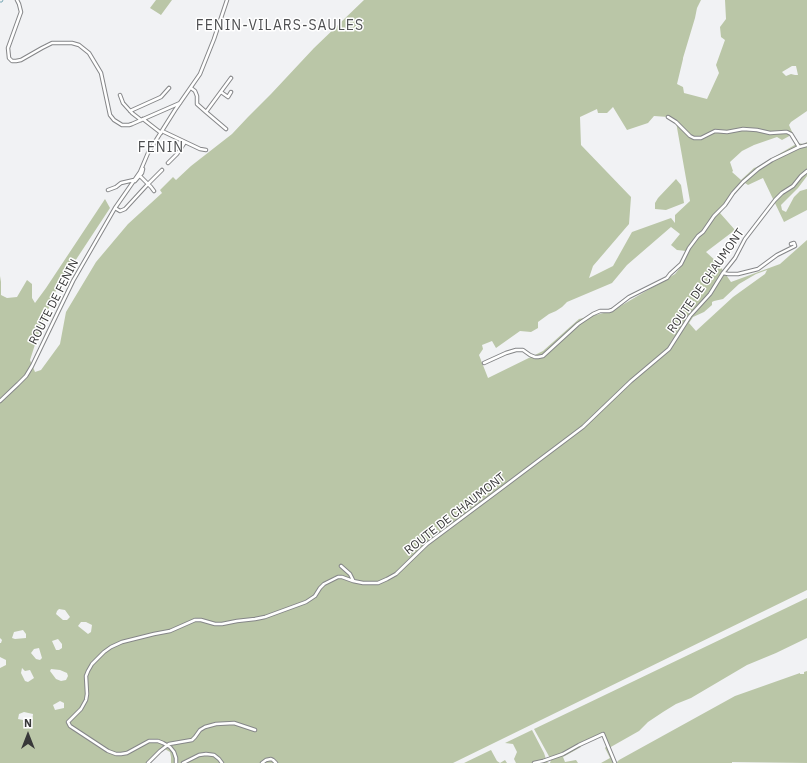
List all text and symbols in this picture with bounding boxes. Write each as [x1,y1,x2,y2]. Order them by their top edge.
district label: FENIN-VILARS-SAULES [196,18,364,34]
district label: FENIN [138,140,184,156]
street label: ROUTE DE CHAUMONT [665,226,747,336]
street label: ROUTE DE FENIN [26,257,82,347]
street label: ROUTE DE CHAUMONT [402,470,508,558]
north arrow [8,715,48,755]
text: N [24,716,32,730]

